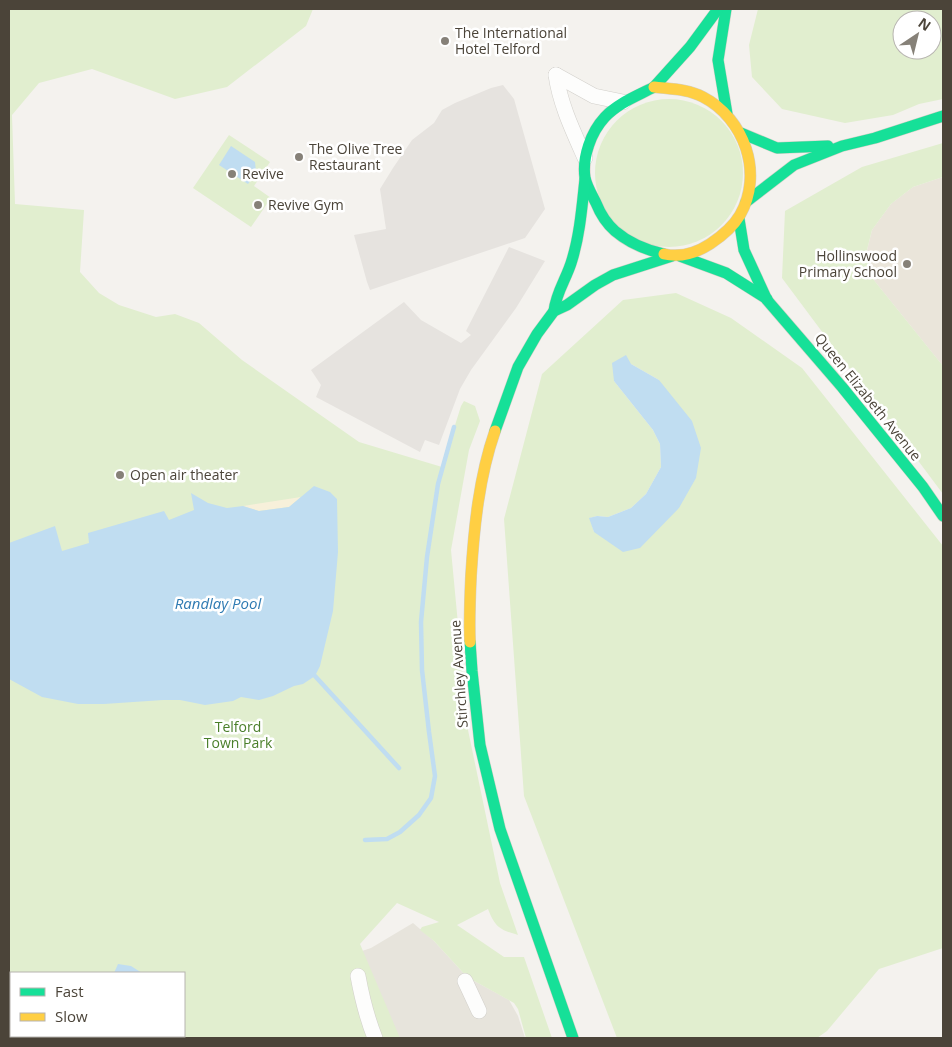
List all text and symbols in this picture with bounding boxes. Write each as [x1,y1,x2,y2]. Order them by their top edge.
north arrow [892,10,942,60]
text: N [915,13,935,35]
place label: The International Hotel Telford [455,23,567,58]
marker: The International Hotel Telford [439,35,451,47]
place label: The Olive Tree Restaurant [309,139,403,174]
marker: The Olive Tree Restaurant [293,151,305,163]
place label: Revive [242,164,284,183]
marker: Revive [226,168,238,180]
place label: Revive Gym [268,195,344,214]
marker: Revive Gym [252,199,264,211]
place label: Hollinswood Primary School [799,246,897,281]
marker: Hollinswood Primary School [901,258,913,270]
street label: Queen Elizabeth Avenue [811,329,926,465]
place label: Open air theater [130,465,238,484]
marker: Open air theater [114,469,126,481]
water label: Randlay Pool [175,593,263,613]
street label: Stirchley Avenue [445,619,472,729]
park label: Telford Town Park [204,717,273,752]
legend [10,972,185,1037]
text: Fast [55,981,84,1001]
text: Slow [55,1006,88,1026]

